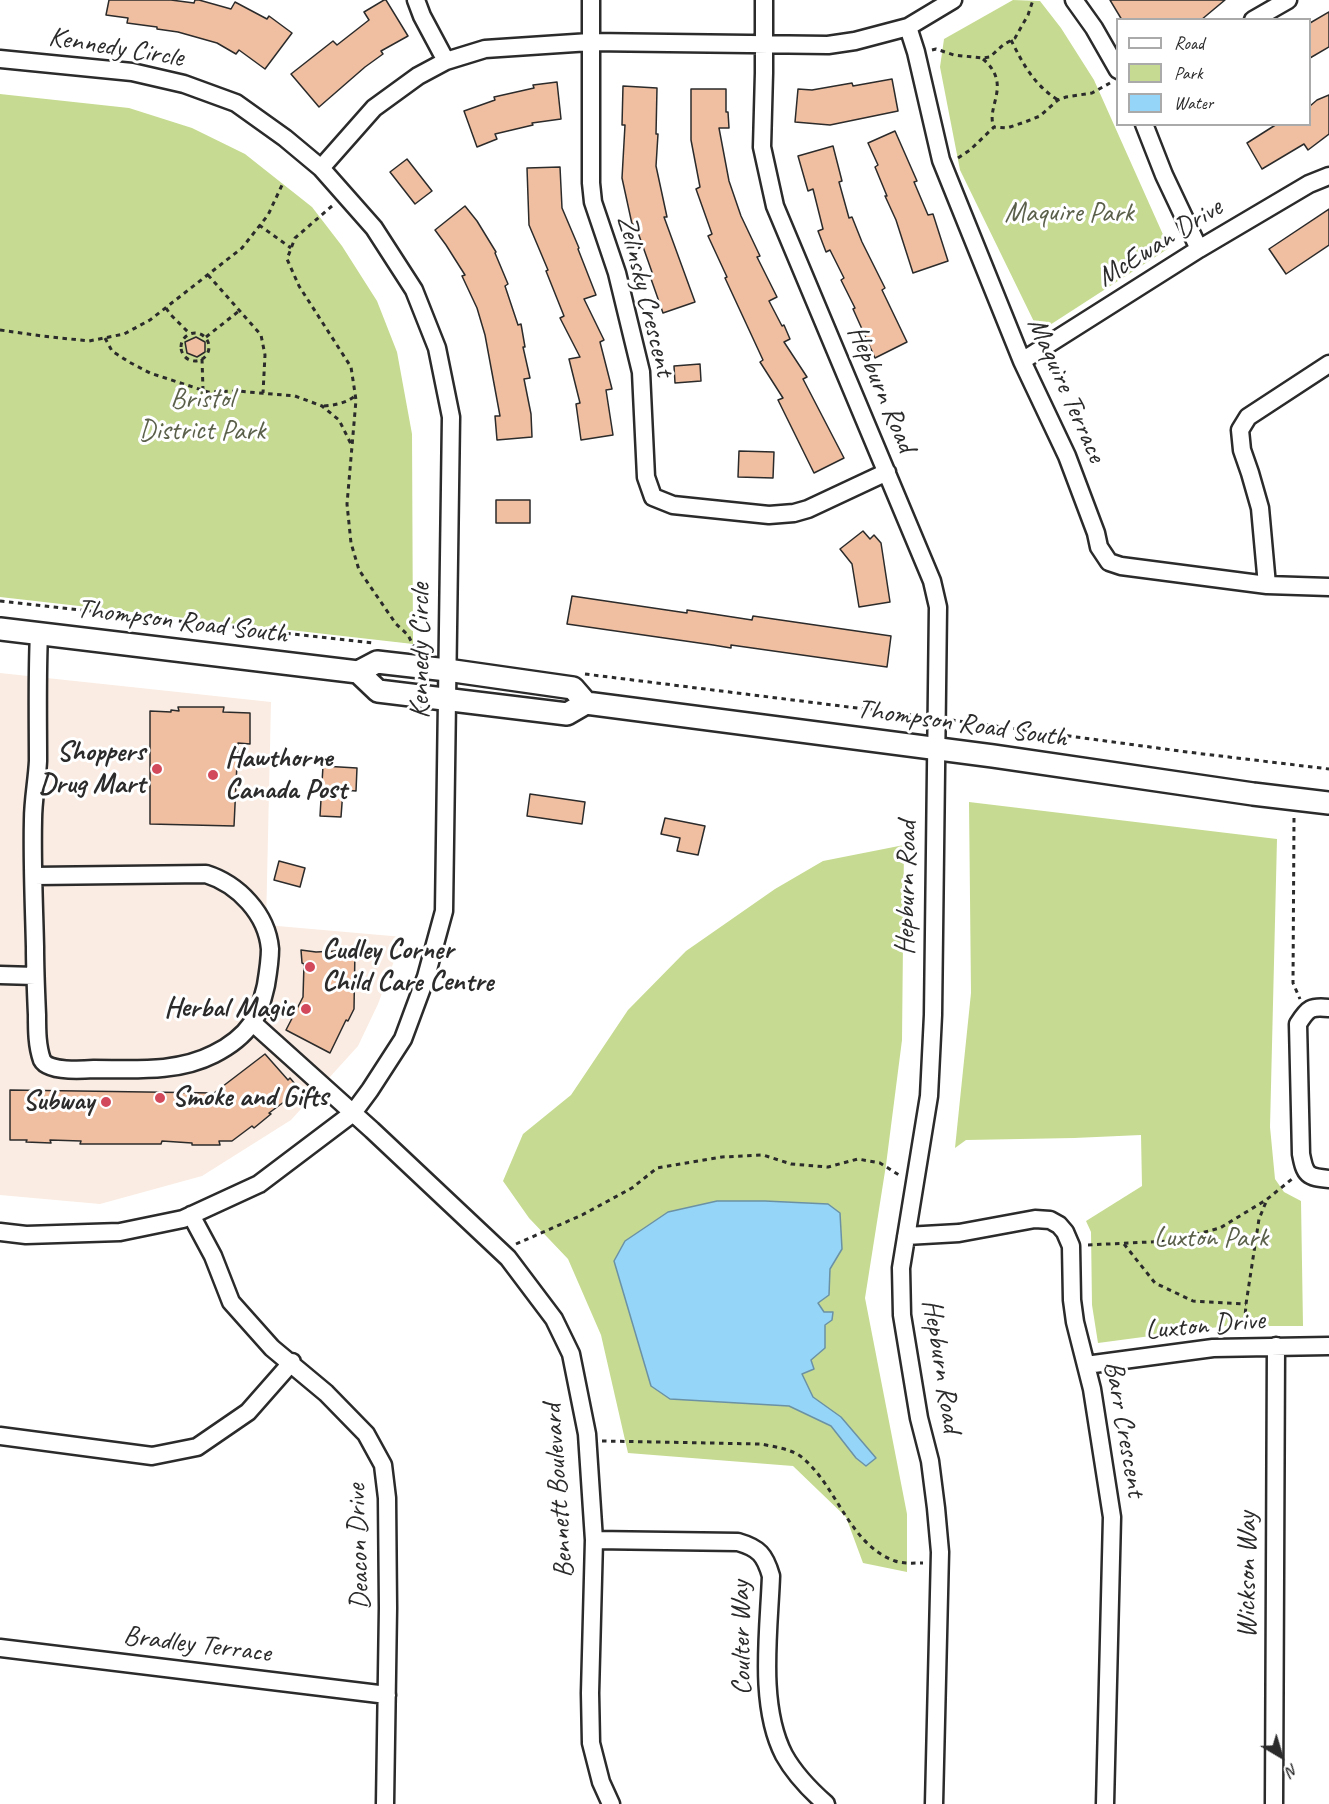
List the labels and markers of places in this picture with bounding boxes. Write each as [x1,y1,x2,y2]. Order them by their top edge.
place label: Shoppers Drug Mart [39,736,145,802]
place label: Hawthorne Canada Post [225,742,346,808]
marker: Shoppers Drug Mart [150,762,164,776]
marker: Hawthorne Canada Post [206,768,220,782]
place label: Cudley Corner Child Care Centre [322,934,493,1000]
marker: Cudley Corner Child Care Centre [303,960,317,974]
place label: Herbal Magic [164,992,294,1026]
marker: Herbal Magic [299,1002,313,1016]
place label: Smoke and Gifts [172,1081,328,1115]
place label: Subway [23,1085,94,1119]
marker: Smoke and Gifts [153,1091,167,1105]
marker: Subway [99,1095,113,1109]

